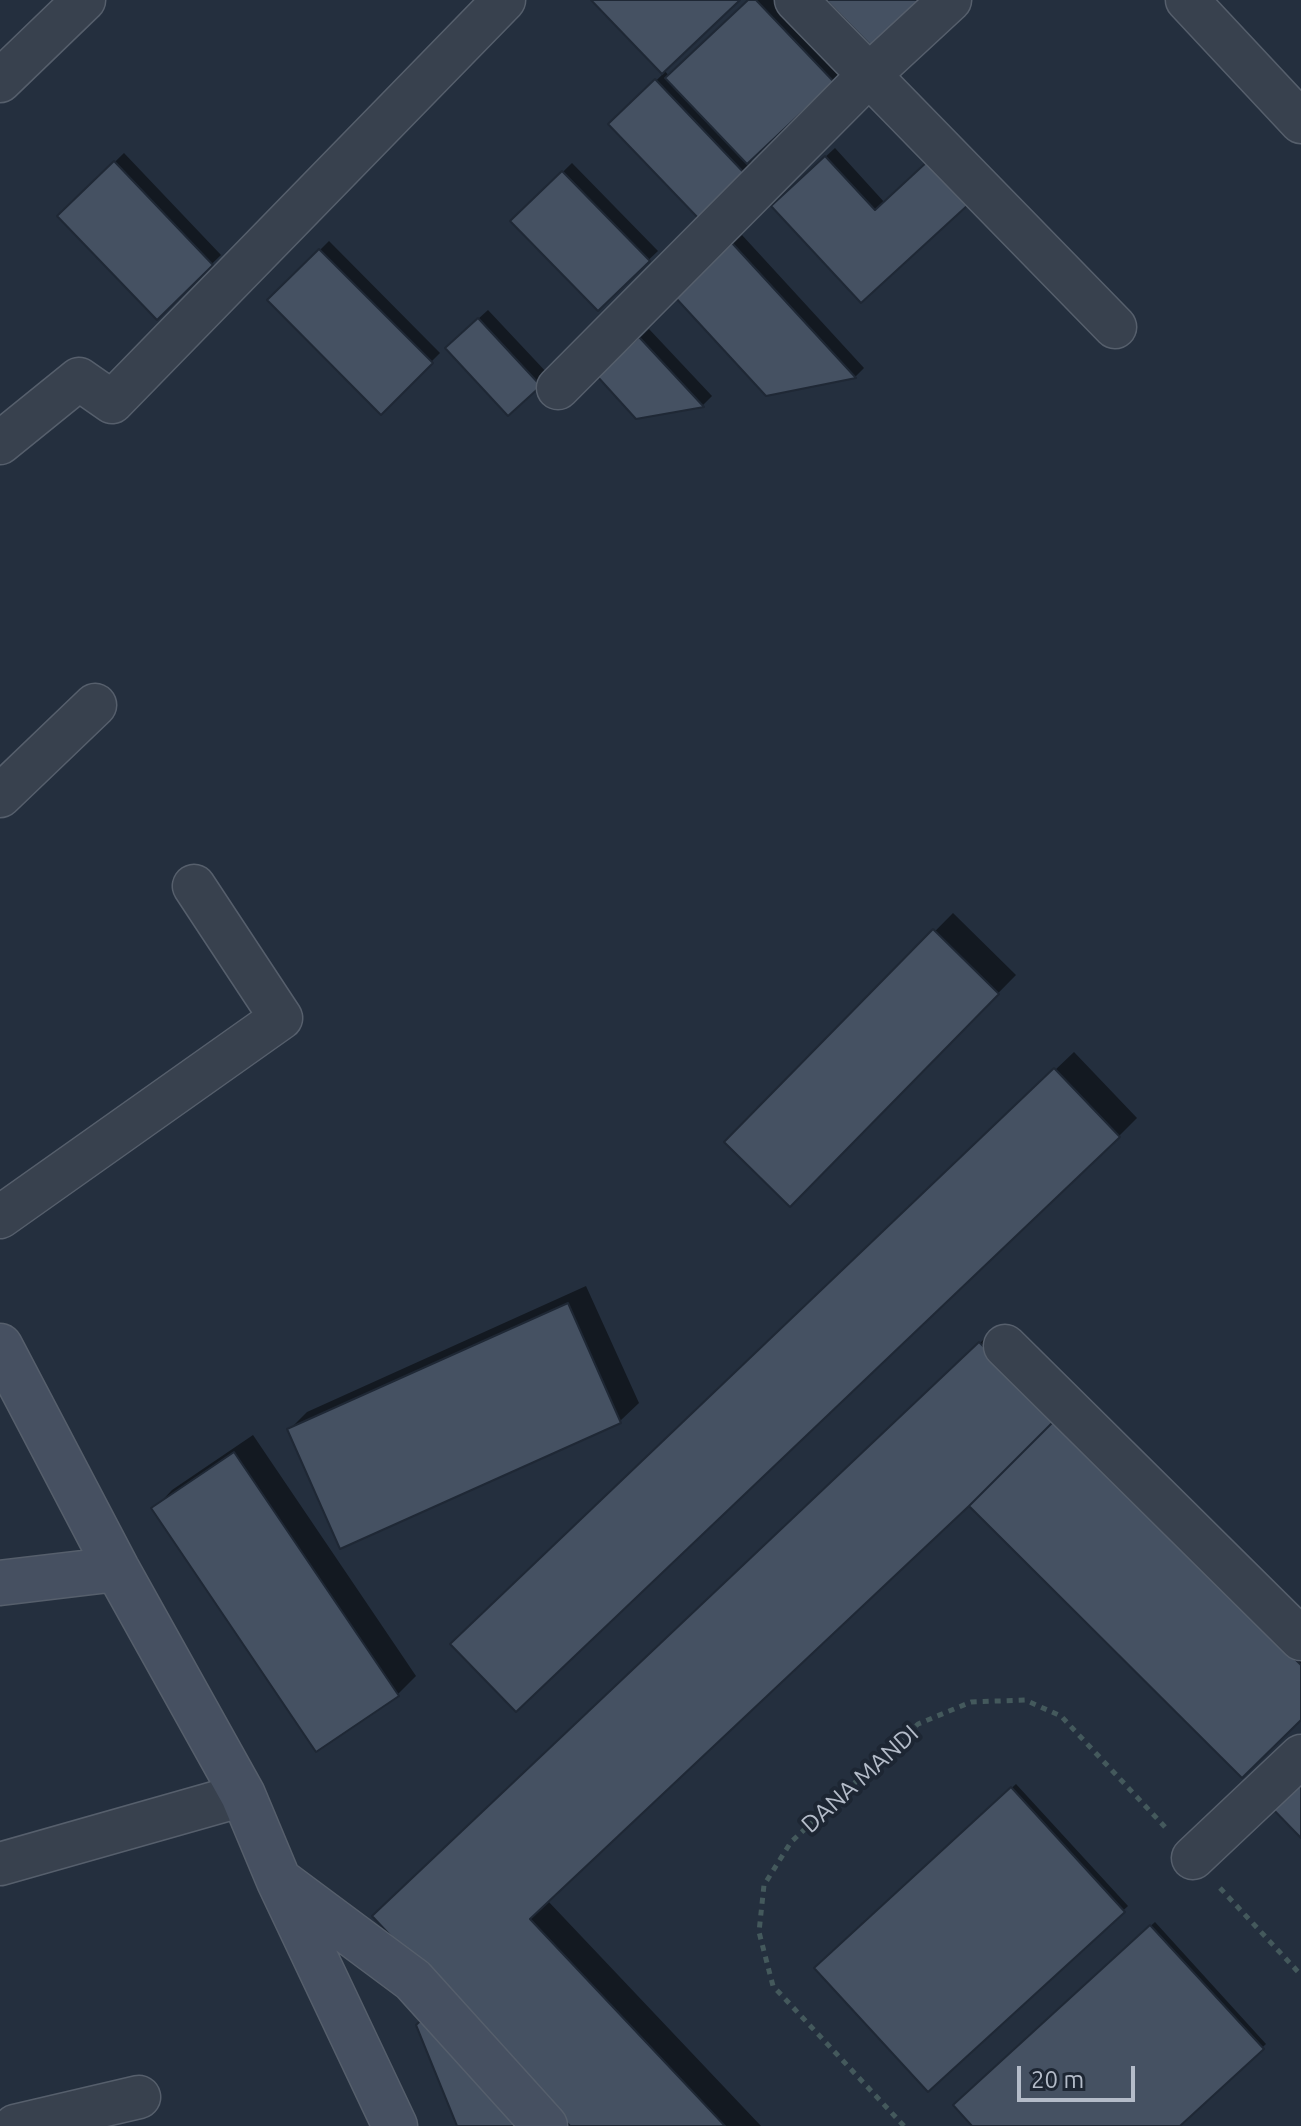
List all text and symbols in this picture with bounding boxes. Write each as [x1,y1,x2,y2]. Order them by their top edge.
street label: DANA MANDI [796,1719,924,1839]
scale bar [1021,2050,1139,2100]
text: 20 m [1031,2066,1084,2093]

